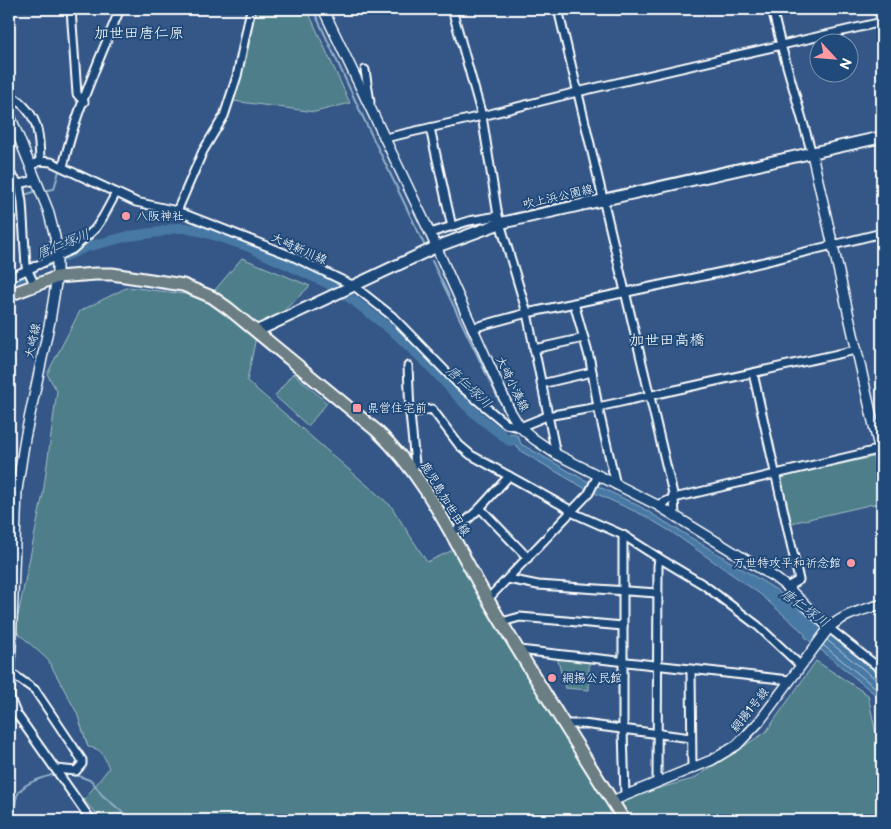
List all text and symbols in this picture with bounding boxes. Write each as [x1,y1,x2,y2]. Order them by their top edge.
district label: 加世田唐仁原 [94,24,184,43]
north arrow [808,32,858,82]
text: N [835,55,855,72]
street label: 吹上浜公園線 [521,182,595,212]
place label: 八阪神社 [136,209,184,224]
marker: 八阪神社 [120,210,132,222]
water label: 唐仁塚川 [34,226,92,262]
street label: 大崎新川線 [269,230,329,268]
street label: 大崎線 [22,322,44,360]
district label: 加世田高橋 [629,331,705,350]
street label: 大崎小湊線 [492,354,532,414]
water label: 唐仁塚川 [443,362,495,412]
place label: 県営住宅前 [367,401,427,416]
marker: 県営住宅前 [351,402,363,414]
street label: 鹿児島加世田線 [417,459,473,539]
place label: 万世特攻平和祈念館 [733,556,841,571]
marker: 万世特攻平和祈念館 [845,557,857,569]
water label: 唐仁塚川 [777,585,833,631]
place label: 網揚公民館 [562,671,622,686]
marker: 網揚公民館 [546,672,558,684]
street label: 網揚1号線 [728,685,772,735]

